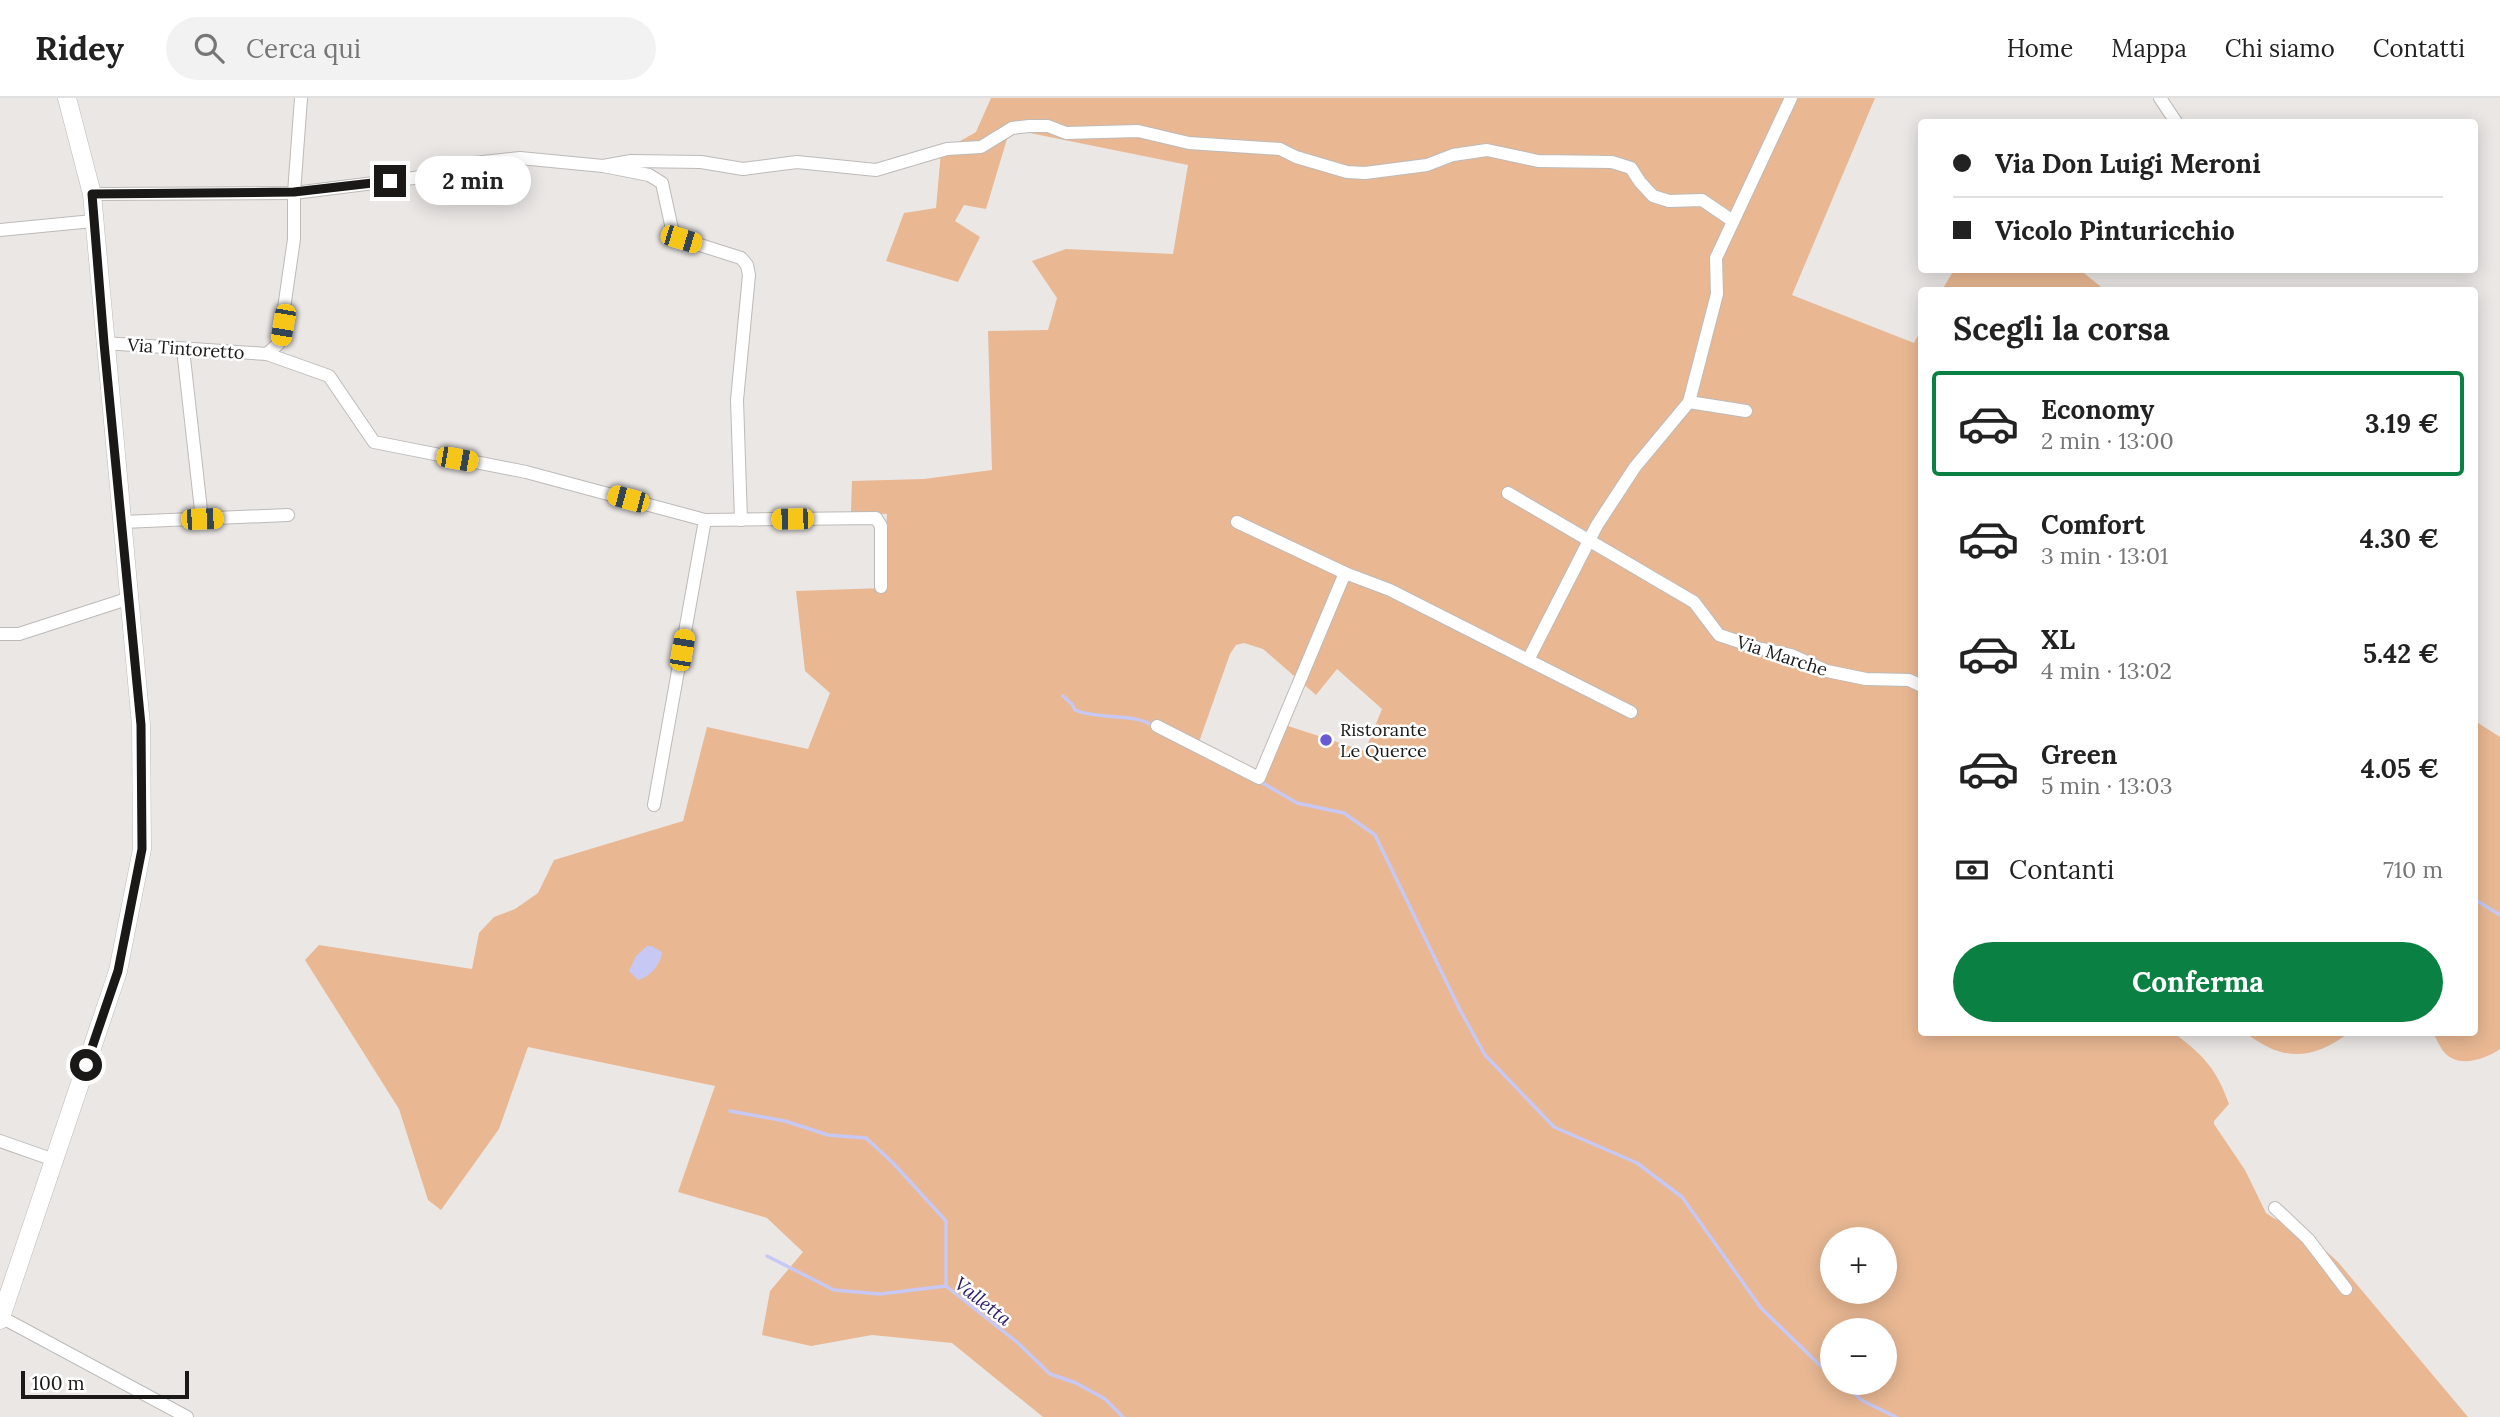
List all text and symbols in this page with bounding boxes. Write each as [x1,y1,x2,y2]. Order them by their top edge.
search box [166,17,656,80]
text: Ridey [35,27,124,69]
icon: search [190,29,228,67]
text: Cerca qui [246,32,361,65]
text: Home [2007,33,2073,64]
text: Mappa [2111,33,2187,64]
text: Chi siamo [2225,33,2335,64]
text: Contatti [2373,33,2465,64]
text: Via Don Luigi Meroni [1995,147,2261,180]
callout: 2 min [414,156,530,206]
route end [374,165,406,197]
text: 2 min [442,166,504,195]
text: Vicolo Pinturicchio [1995,214,2235,247]
car [658,223,705,255]
car [270,302,297,348]
text: Scegli la corsa [1953,308,2170,349]
street label: Via Tintoretto [126,333,245,364]
icon: car [1957,392,2020,455]
text: Economy [2041,393,2154,426]
text: 3.19 € [2365,407,2439,440]
text: 2 min · 13:00 [2041,426,2174,455]
car [435,445,480,473]
car [605,483,652,515]
icon: car [1957,507,2020,570]
car [181,508,224,530]
car [771,508,814,530]
text: Comfort [2041,508,2145,541]
text: 4.30 € [2360,522,2439,555]
text: 3 min · 13:01 [2041,541,2168,570]
icon: car [1957,622,2020,685]
text: XL [2041,623,2075,656]
car [669,627,696,673]
street label: Via Marche [1733,630,1831,681]
text: 5.42 € [2363,637,2439,670]
text: 4 min · 13:02 [2041,656,2172,685]
place label: Ristorante Le Querce [1340,718,1427,762]
marker: Ristorante Le Querce [1318,732,1334,748]
icon: car [1957,737,2020,800]
text: Green [2041,738,2117,771]
text: 4.05 € [2361,752,2439,785]
text: 5 min · 13:03 [2041,771,2172,800]
icon: cash [1953,851,1991,889]
text: Contanti [2009,853,2114,886]
text: 710 m [2383,855,2443,884]
button: Conferma [1953,942,2443,1022]
route start [70,1049,102,1081]
map controls [1820,1227,1897,1395]
button: + [1820,1227,1897,1304]
water label: Valletta [950,1271,1017,1331]
button: − [1820,1318,1897,1395]
scale bar [21,1368,189,1400]
text: 100 m [32,1371,85,1395]

